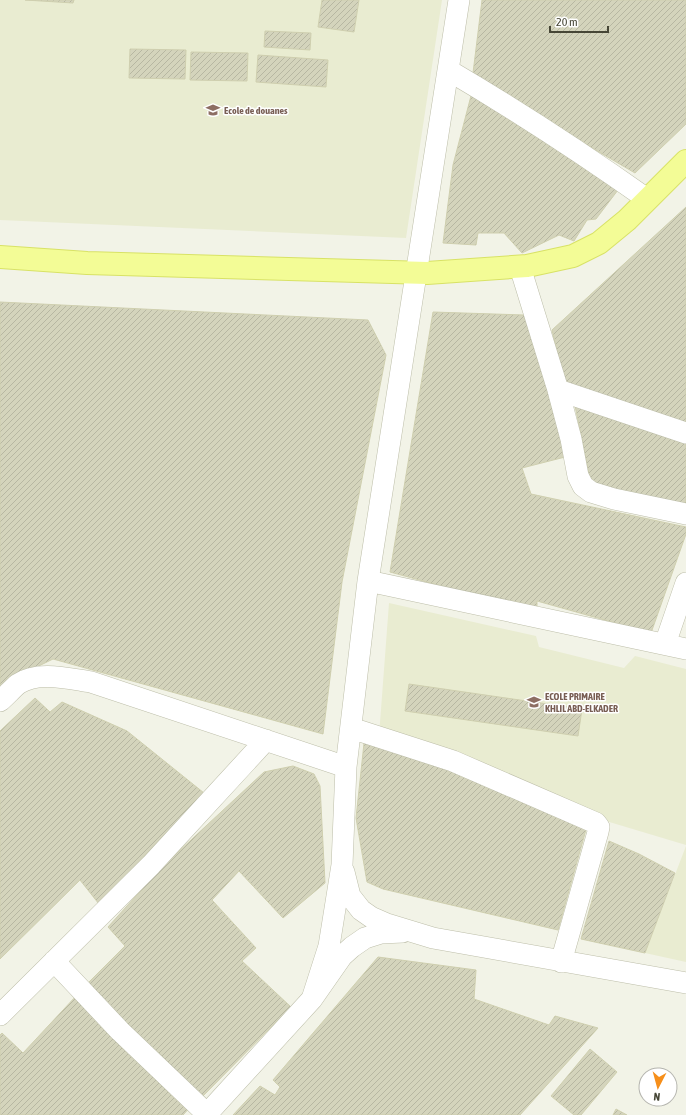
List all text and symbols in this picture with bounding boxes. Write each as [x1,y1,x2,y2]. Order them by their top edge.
scale bar [550,8,608,34]
text: 20 m [556,15,578,29]
school or university icon: Ecole de douanes [205,102,221,118]
place label: Ecole de douanes [224,105,288,116]
place label: ECOLE PRIMAIRE KHLIL ABD-ELKADER [545,691,618,714]
school or university icon: ECOLE PRIMAIRE KHLIL ABD-ELKADER [526,694,542,710]
north arrow [638,1067,678,1107]
text: N [653,1091,661,1103]

